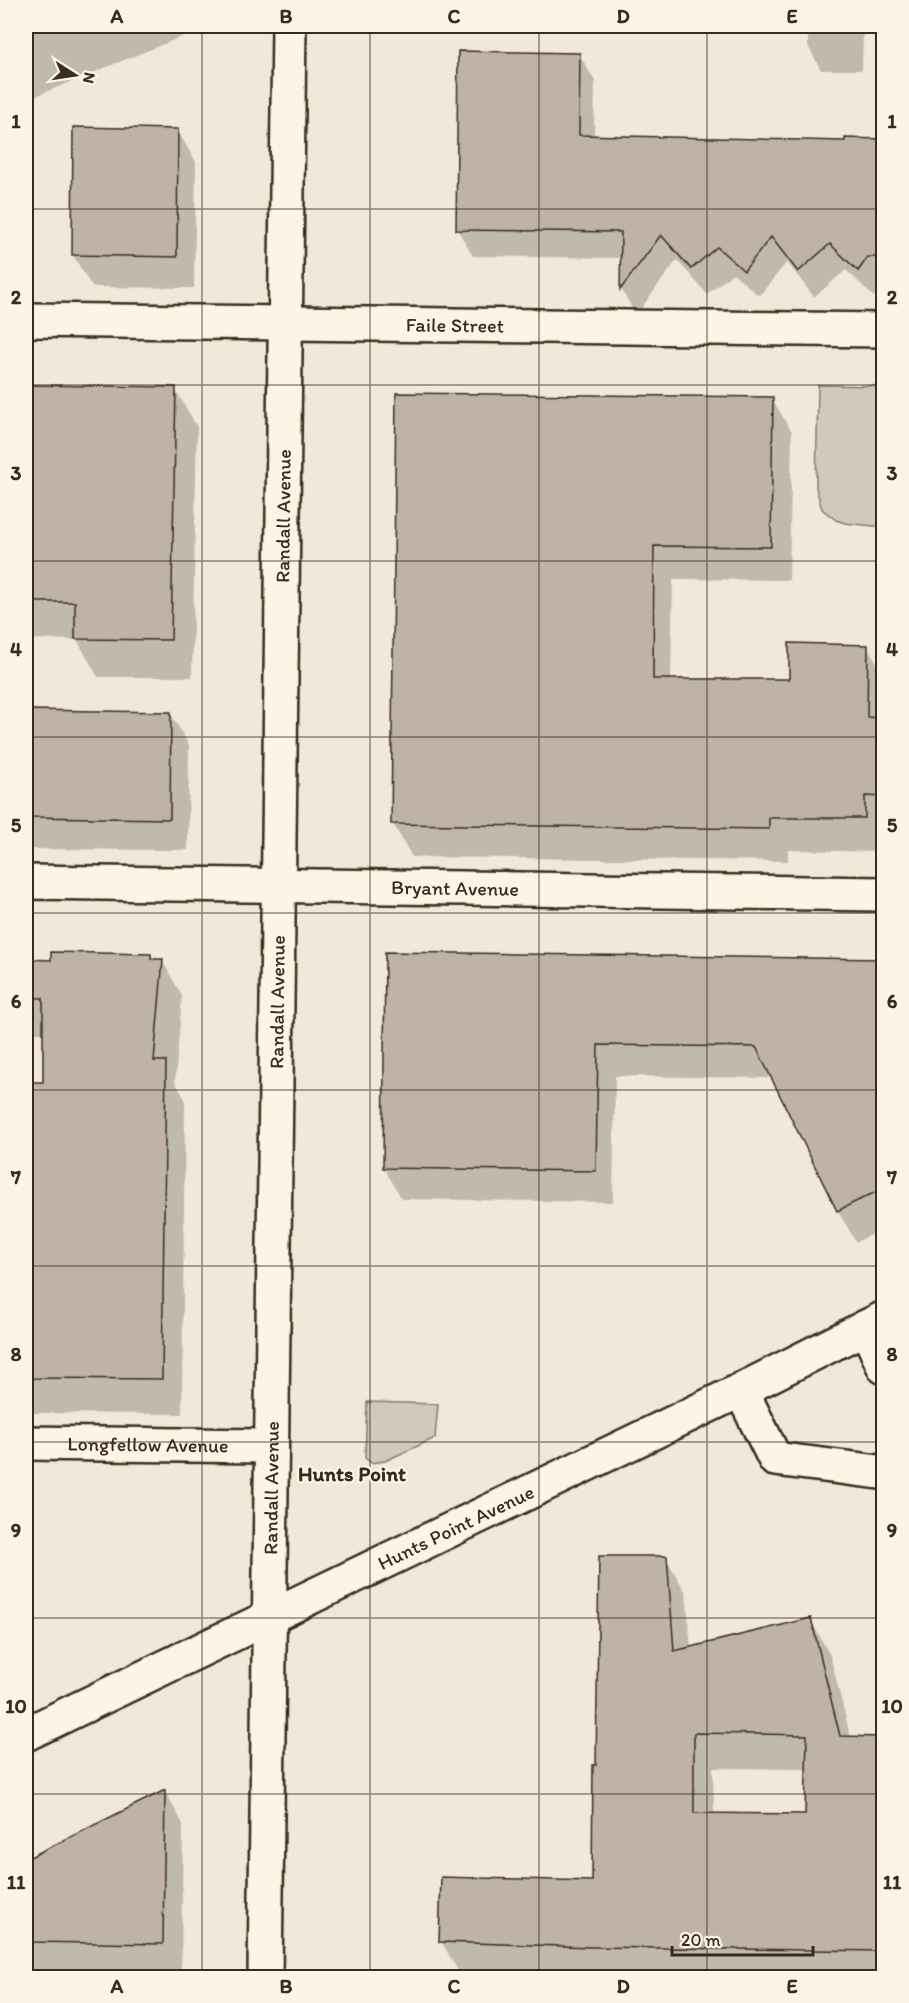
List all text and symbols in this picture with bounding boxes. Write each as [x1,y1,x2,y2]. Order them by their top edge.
text: A [110,4,124,28]
text: B [280,4,293,28]
text: C [448,4,461,28]
text: D [616,4,630,28]
text: E [786,4,798,28]
north arrow [45,45,105,105]
text: N [79,71,100,85]
text: 1 [11,109,21,133]
text: 1 [887,109,897,133]
text: 2 [11,285,22,309]
text: 2 [887,285,898,309]
street label: Faile Street [406,312,504,338]
street label: Randall Avenue [270,449,296,583]
text: 3 [11,461,22,485]
text: 3 [887,461,898,485]
text: 4 [10,637,22,661]
text: 4 [886,637,898,661]
text: 5 [11,813,22,837]
text: 5 [887,813,898,837]
street label: Bryant Avenue [391,875,519,901]
street label: Randall Avenue [264,935,290,1069]
text: 6 [11,989,22,1013]
text: 6 [887,989,898,1013]
text: 7 [10,1165,21,1189]
text: 7 [886,1165,897,1189]
text: 8 [11,1342,22,1366]
text: 8 [887,1342,898,1366]
street label: Randall Avenue [258,1421,284,1555]
street label: Longfellow Avenue [67,1432,229,1457]
district label: Hunts Point [298,1461,406,1486]
street label: Hunts Point Avenue [374,1479,538,1575]
text: 9 [11,1518,21,1542]
text: 9 [887,1518,897,1542]
text: 10 [5,1694,27,1718]
text: 10 [881,1694,903,1718]
text: 11 [7,1870,26,1894]
text: 11 [883,1870,902,1894]
scale bar [672,1919,813,1957]
text: 20 m [681,1929,721,1951]
text: A [110,1974,124,1998]
text: B [280,1974,293,1998]
text: C [448,1974,461,1998]
text: D [616,1974,630,1998]
text: E [786,1974,798,1998]

